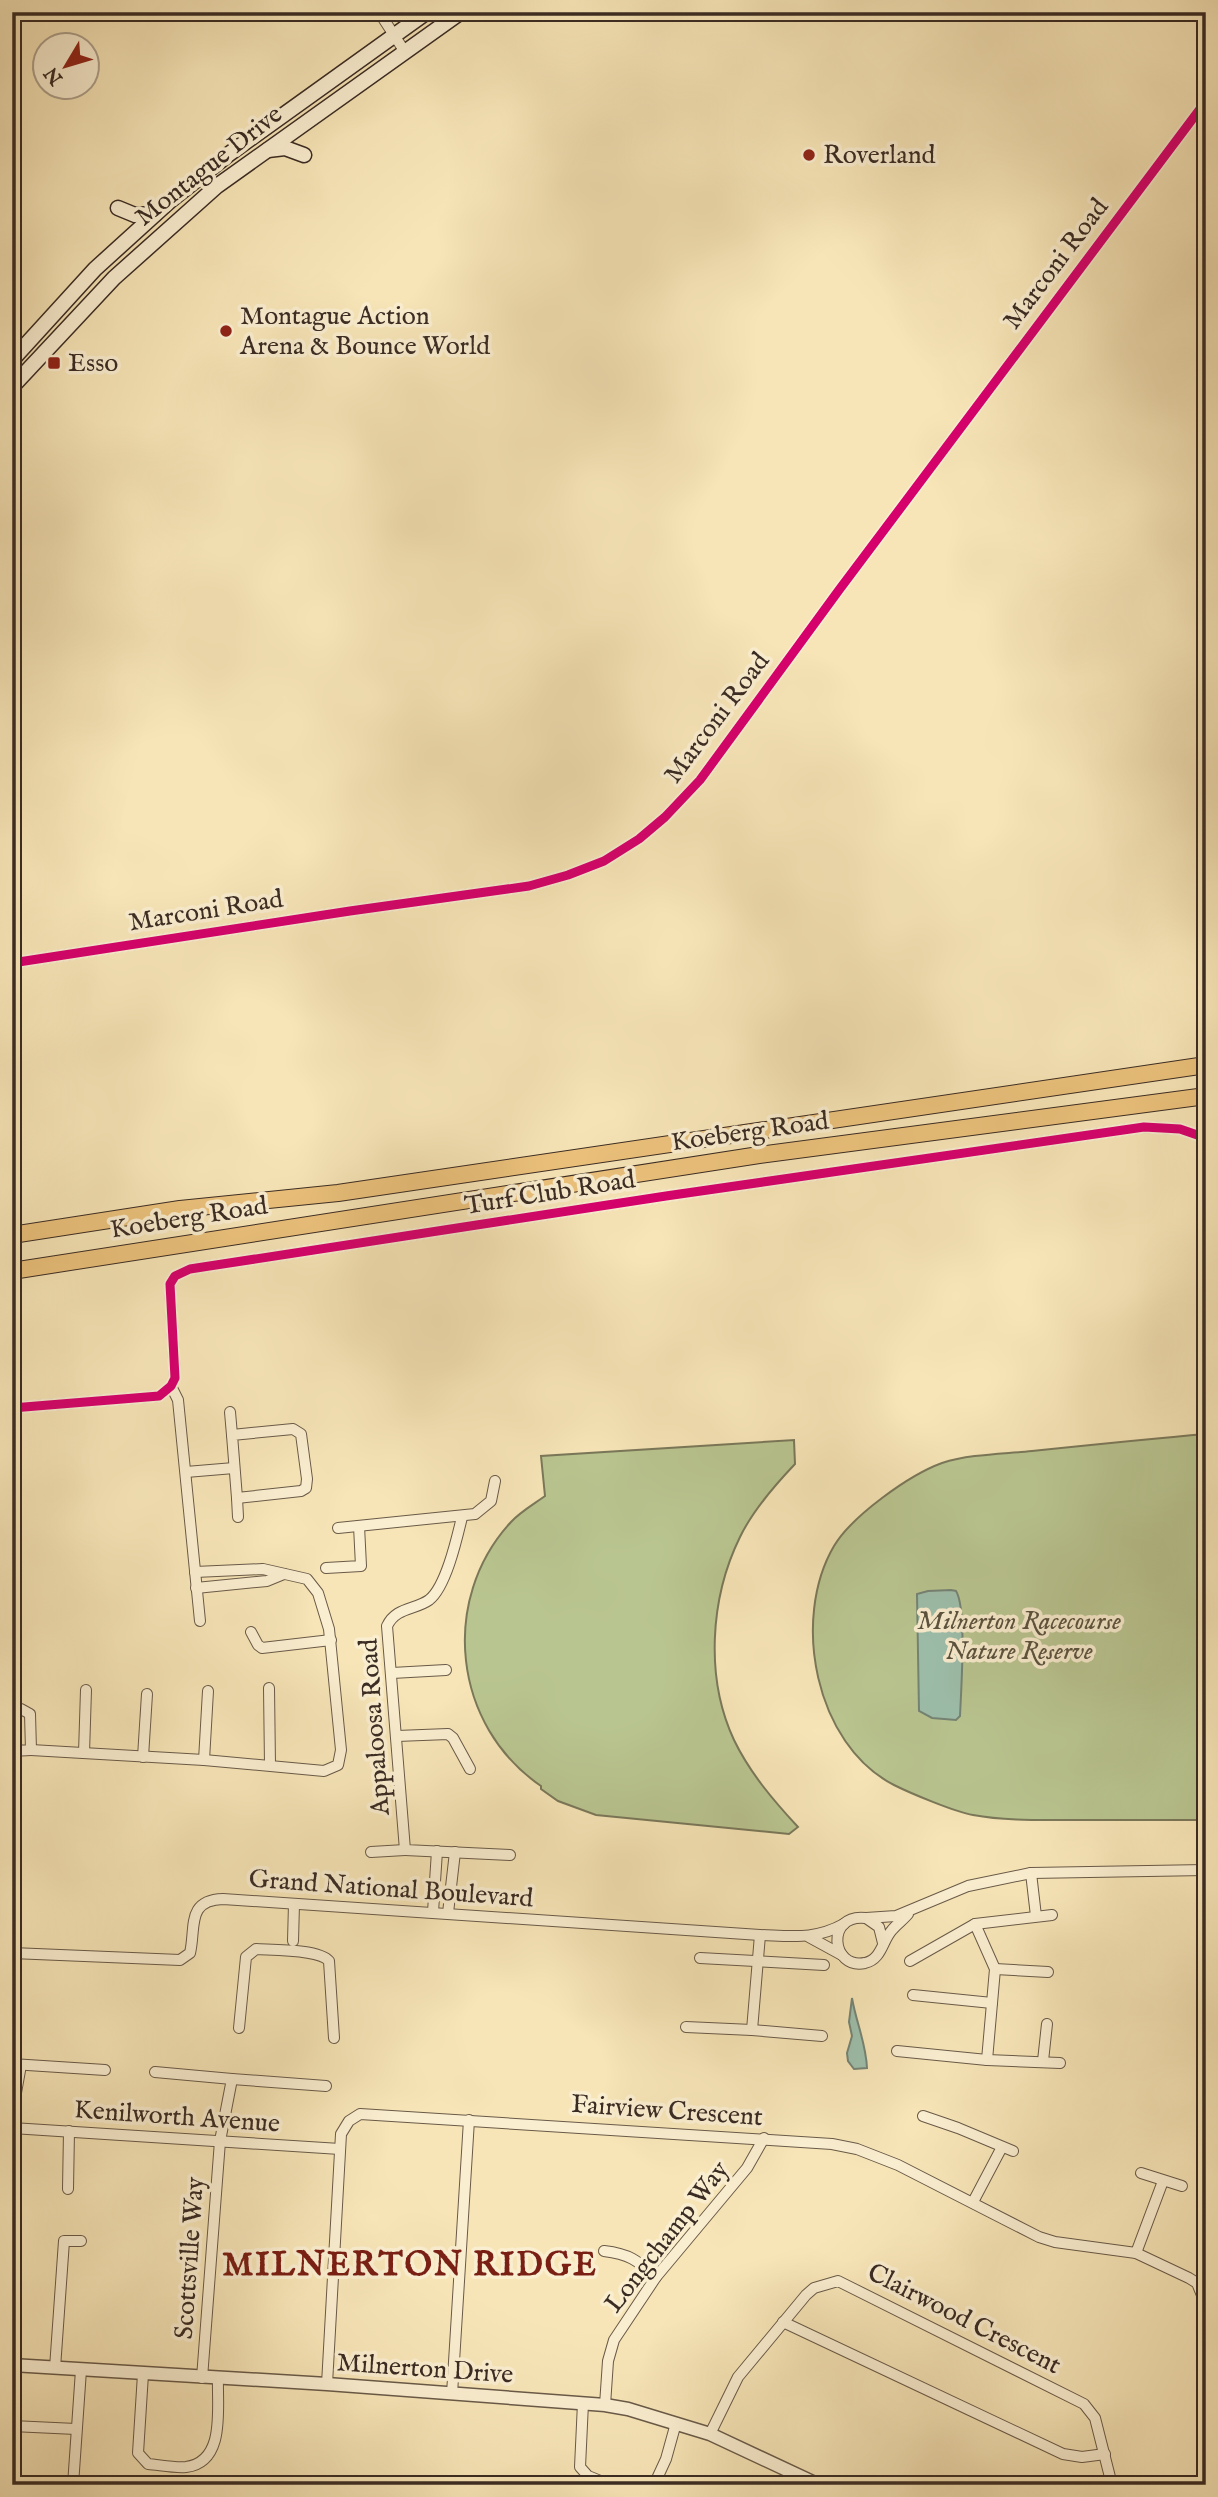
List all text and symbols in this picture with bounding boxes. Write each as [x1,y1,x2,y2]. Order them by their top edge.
north arrow [32,32,102,102]
text: N [39,61,69,90]
street label: Montague Drive [129,98,289,234]
place label: Roverland [823,139,936,172]
marker: Roverland [801,147,817,163]
street label: Marconi Road [996,192,1116,336]
place label: Montague Action Arena & Bounce World [239,300,490,363]
marker: Montague Action Arena & Bounce World [218,323,234,339]
place label: Esso [68,347,118,380]
marker: Esso [46,355,62,371]
street label: Marconi Road [657,646,777,790]
street label: Marconi Road [127,883,286,939]
street label: Koeberg Road [669,1105,831,1159]
street label: Turf Club Road [462,1163,638,1223]
street label: Koeberg Road [108,1189,270,1247]
park label: Milnerton Racecourse Nature Reserve [917,1605,1121,1668]
street label: Appaloosa Road [352,1638,398,1817]
street label: Grand National Boulevard [248,1863,534,1915]
street label: Fairview Crescent [570,2088,764,2134]
street label: Kenilworth Avenue [73,2093,281,2141]
street label: Longchamp Way [597,2154,737,2320]
street label: Scottsville Way [168,2176,212,2340]
district label: MILNERTON RIDGE [222,2245,598,2287]
street label: Clairwood Crescent [862,2256,1066,2382]
street label: Milnerton Drive [336,2346,514,2392]

